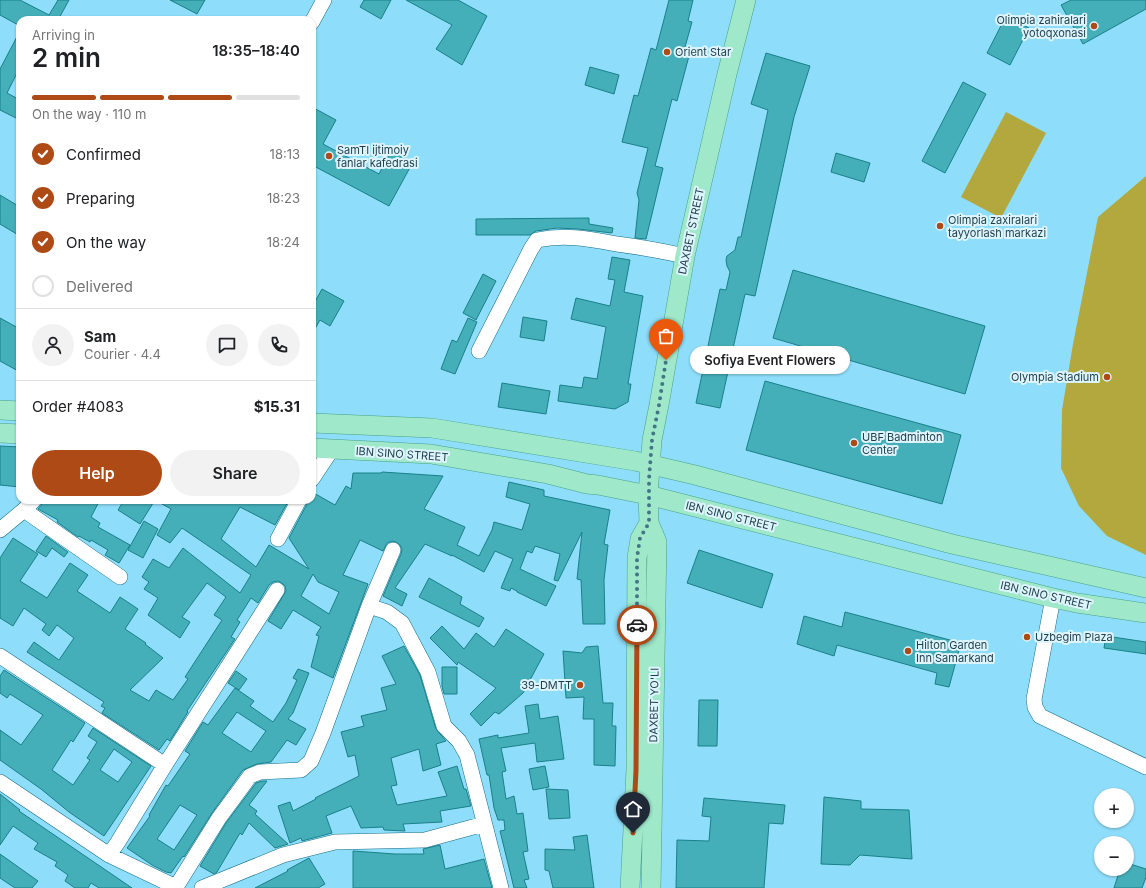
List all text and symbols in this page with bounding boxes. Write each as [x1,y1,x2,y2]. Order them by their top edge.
place label: Olimpia zahiralari yotoqxonasi [996,13,1086,40]
marker: Olimpia zahiralari yotoqxonasi [1089,21,1099,31]
text: Arriving in [32,27,95,43]
text: 18:35–18:40 [212,41,300,60]
text: 2 min [32,42,101,73]
place label: Orient Star [675,45,731,59]
marker: Orient Star [662,47,672,57]
text: On the way · 110 m [32,106,146,122]
icon: check [32,143,54,165]
place label: SamTI ijtimoiy fanlar kafedrasi [337,143,418,170]
text: Confirmed [66,145,141,164]
text: 18:13 [270,146,300,162]
marker: SamTI ijtimoiy fanlar kafedrasi [324,151,334,161]
street label: DAXBET STREET [675,186,707,276]
icon: check [32,187,54,209]
text: Preparing [66,189,135,208]
text: 18:23 [267,190,300,206]
place label: Olimpia zaxiralari tayyorlash markazi [948,213,1046,240]
marker: Olimpia zaxiralari tayyorlash markazi [935,221,945,231]
icon: check [32,231,54,253]
text: On the way [66,233,146,252]
text: 18:24 [267,234,300,250]
text: Delivered [66,277,133,296]
pin [649,319,683,360]
button: person [32,324,74,366]
button: chat [206,324,248,366]
button: phone [258,324,300,366]
icon: bag [655,325,677,347]
text: Sam [84,327,116,346]
text: Courier · 4.4 [84,346,161,362]
callout: Sofiya Event Flowers [690,346,850,374]
text: Sofiya Event Flowers [704,352,836,368]
place label: Olympia Stadium [1011,370,1099,384]
marker: Olympia Stadium [1102,372,1112,382]
text: Order #4083 [32,397,124,416]
text: $15.31 [254,397,300,416]
place label: UBF Badminton Center [862,430,942,457]
marker: UBF Badminton Center [849,438,859,448]
street label: IBN SINO STREET [355,444,449,464]
button: Help [32,450,162,496]
button: Share [170,450,300,496]
street label: IBN SINO STREET [684,498,778,534]
street label: IBN SINO STREET [999,578,1093,612]
courier [617,605,657,645]
icon: car [626,614,648,636]
place label: Uzbegim Plaza [1035,630,1113,644]
marker: Uzbegim Plaza [1022,632,1032,642]
place label: Hilton Garden Inn Samarkand [916,638,994,665]
marker: Hilton Garden Inn Samarkand [903,646,913,656]
street label: DAXBET YO'LI [646,668,662,742]
place label: 39-DMTT [521,678,572,692]
marker: 39-DMTT [575,680,585,690]
map controls [1094,788,1134,876]
button: + [1094,788,1134,828]
pin [616,792,650,833]
icon: home [622,798,644,820]
button: − [1094,836,1134,876]

